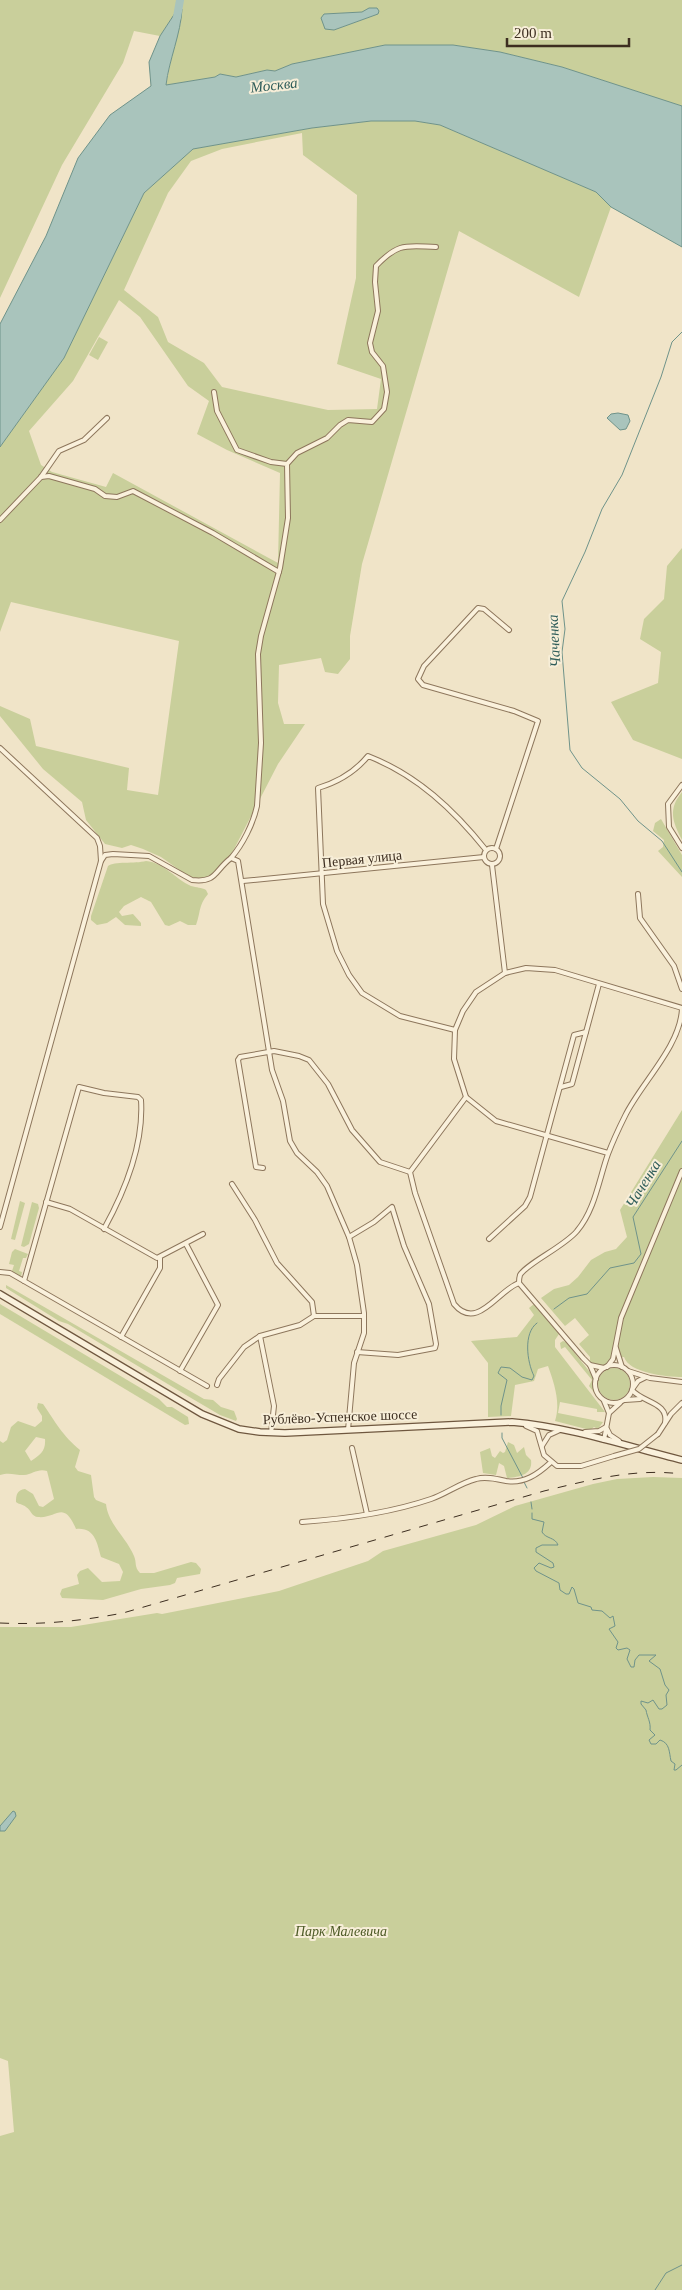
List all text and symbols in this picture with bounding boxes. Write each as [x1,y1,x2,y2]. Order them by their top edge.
scale bar [507,15,630,47]
text: 200 m [514,25,552,41]
water label: Москва [249,75,298,96]
water label: Чаченка [545,614,563,668]
street label: Первая улица [321,847,404,871]
water label: Чаченка [622,1157,664,1211]
street label: Рублёво-Успенское шоссе [263,1407,417,1427]
park label: Парк Малевича [294,1924,387,1939]

